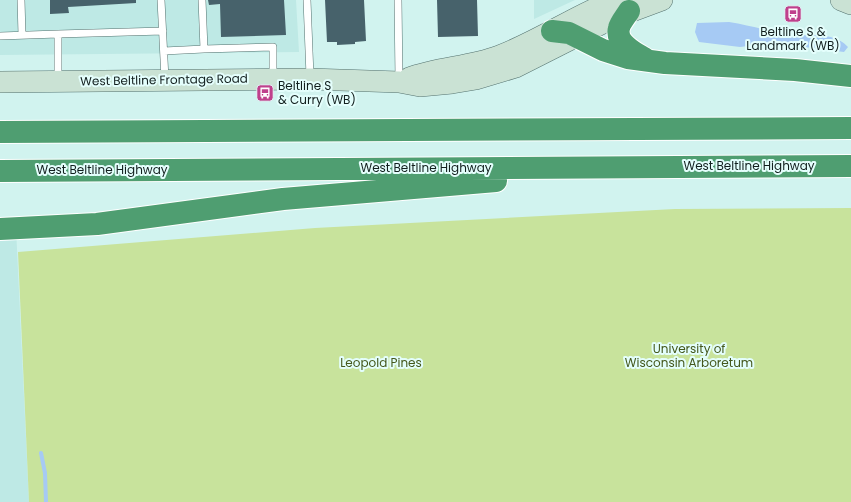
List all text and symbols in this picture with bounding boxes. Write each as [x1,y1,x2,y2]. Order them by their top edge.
bus stop icon: Beltline S & Landmark (WB) [783,4,803,24]
place label: Beltline S & Landmark (WB) [746,23,840,54]
street label: West Beltline Frontage Road [80,70,248,89]
place label: Beltline S & Curry (WB) [278,77,356,108]
bus stop icon: Beltline S & Curry (WB) [255,83,275,103]
street label: West Beltline Highway [683,157,815,174]
street label: West Beltline Highway [360,159,492,176]
street label: West Beltline Highway [36,161,168,178]
park label: University of Wisconsin Arboretum [625,340,753,371]
park label: Leopold Pines [340,354,422,371]

